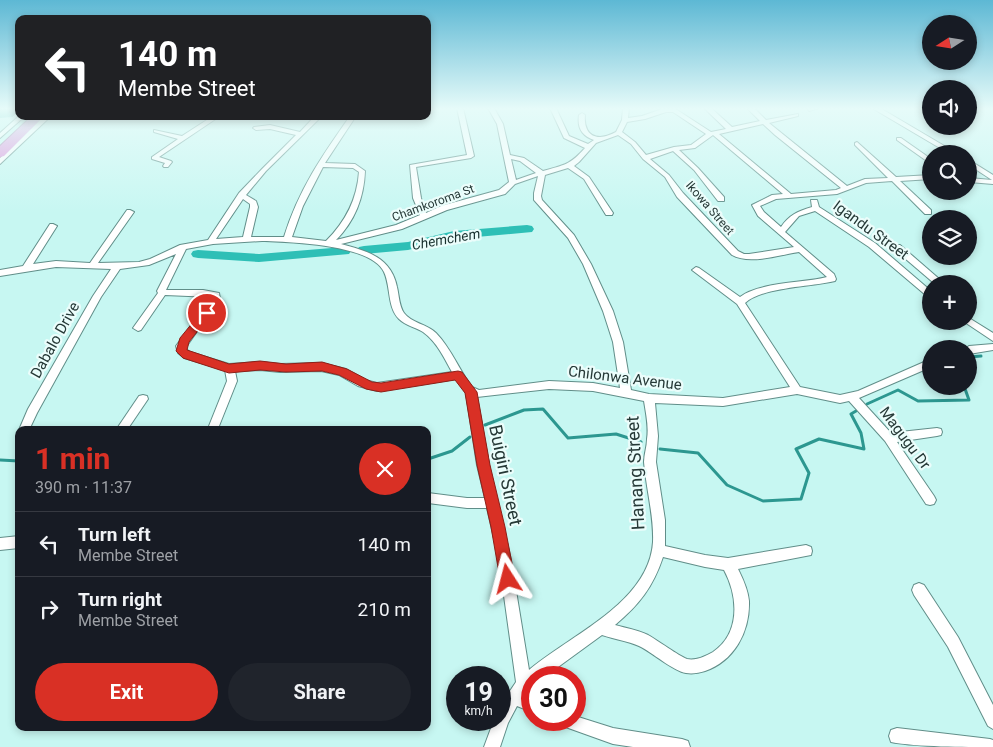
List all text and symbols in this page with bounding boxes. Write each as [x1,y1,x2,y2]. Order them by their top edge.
north arrow [922,15,978,70]
map controls [922,15,977,395]
text: 140 m [118,34,217,75]
icon: left [35,35,100,100]
text: Membe Street [118,76,256,101]
button: sound [922,80,977,135]
button: search [922,145,977,200]
street label: Ikowa Street [683,178,737,238]
street label: Chamkoroma St [390,182,476,224]
street label: Igandu Street [830,197,912,263]
button: layers [922,210,977,265]
water label: Chemchem [411,225,482,253]
button: + [922,275,977,330]
pin [186,292,228,334]
street label: Dabalo Drive [27,299,83,381]
icon: arrive [193,299,221,327]
button: − [922,340,977,395]
street label: Chilonwa Avenue [567,362,683,394]
street label: Magugu Dr [876,403,934,473]
street label: Hanang Street [622,415,648,531]
street label: Buigiri Street [485,423,527,527]
text: 1 min [35,441,110,476]
button: close [359,443,411,495]
text: 390 m · 11:37 [35,478,132,497]
text: Turn left [78,523,151,546]
icon: left [35,530,63,558]
text: 140 m [358,533,411,556]
text: Membe Street [78,546,178,565]
position arrow [481,552,533,604]
text: Turn right [78,588,162,611]
icon: right [35,595,63,623]
text: 210 m [358,598,411,621]
text: Membe Street [78,611,178,630]
button: Exit [35,663,218,721]
button: Share [228,663,411,721]
speed limit sign: 30 [521,666,586,731]
text: 19 [464,678,493,707]
text: km/h [464,704,493,718]

